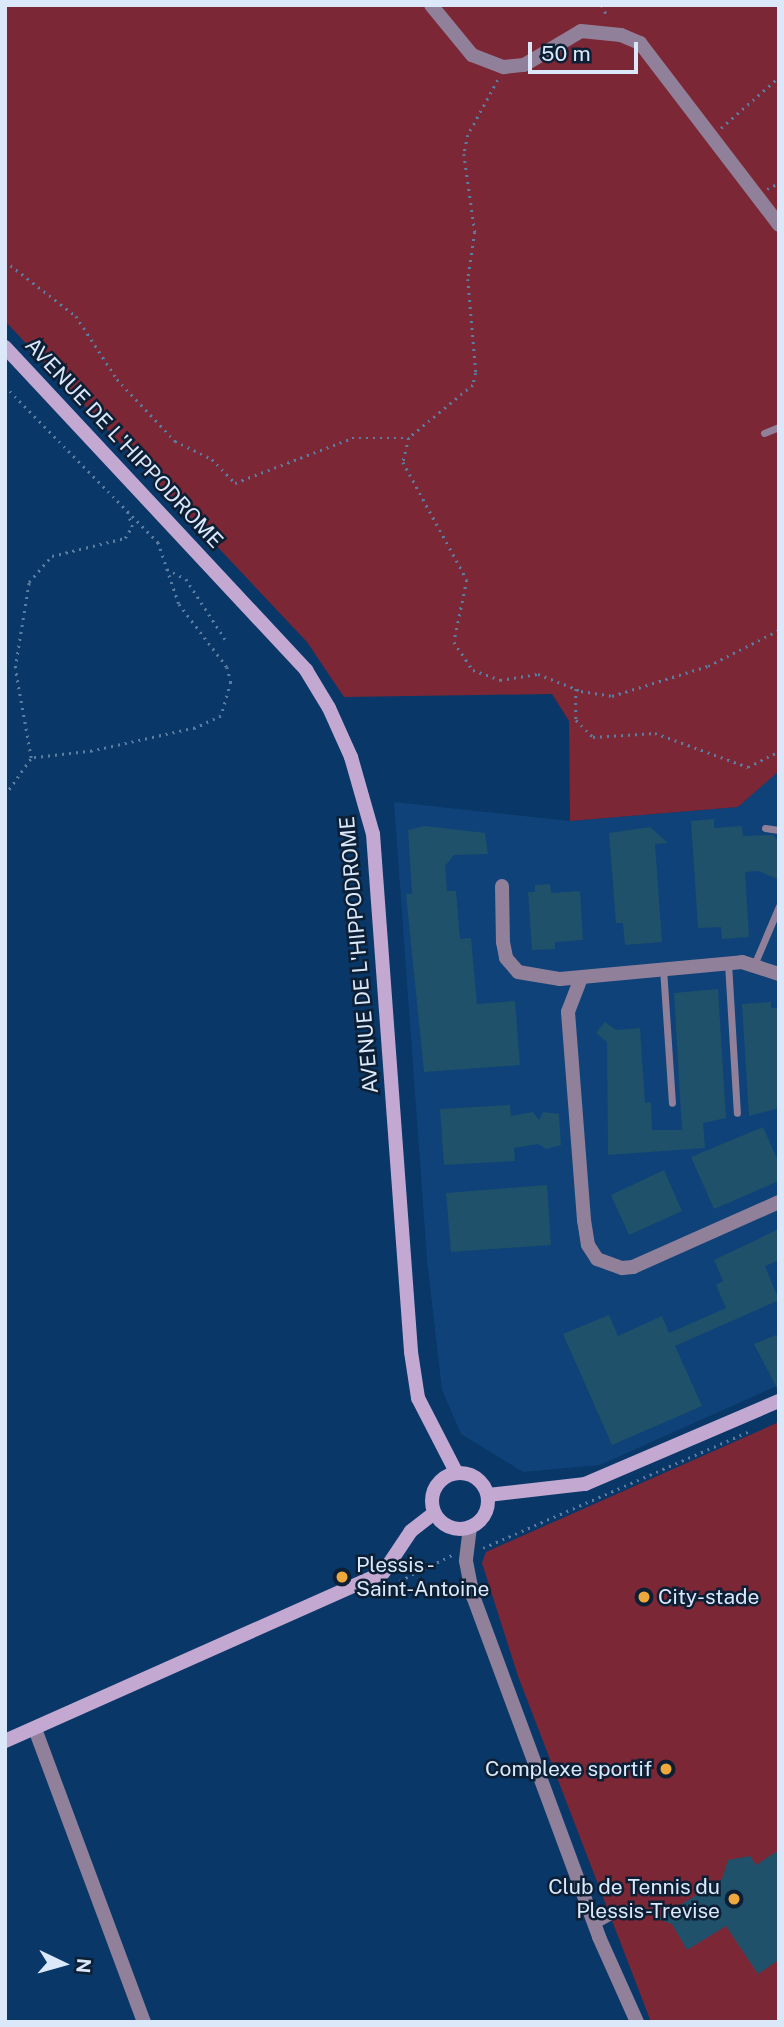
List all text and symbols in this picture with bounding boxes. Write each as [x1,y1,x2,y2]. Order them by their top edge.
scale bar [532,28,642,72]
text: 50 m [541,41,591,66]
street label: AVENUE DE L'HIPPODROME [20,333,228,553]
street label: AVENUE DE L'HIPPODROME [334,815,384,1095]
place label: Plessis - Saint-Antoine [356,1552,489,1602]
marker: Plessis - Saint-Antoine [334,1569,350,1585]
place label: City-stade [658,1584,759,1610]
marker: City-stade [636,1589,652,1605]
place label: Complexe sportif [485,1756,652,1782]
marker: Complexe sportif [658,1761,674,1777]
place label: Club de Tennis du Plessis-Trevise [547,1874,720,1924]
marker: Club de Tennis du Plessis-Trevise [726,1891,742,1907]
north arrow [28,1929,98,1999]
text: N [72,1957,96,1974]

